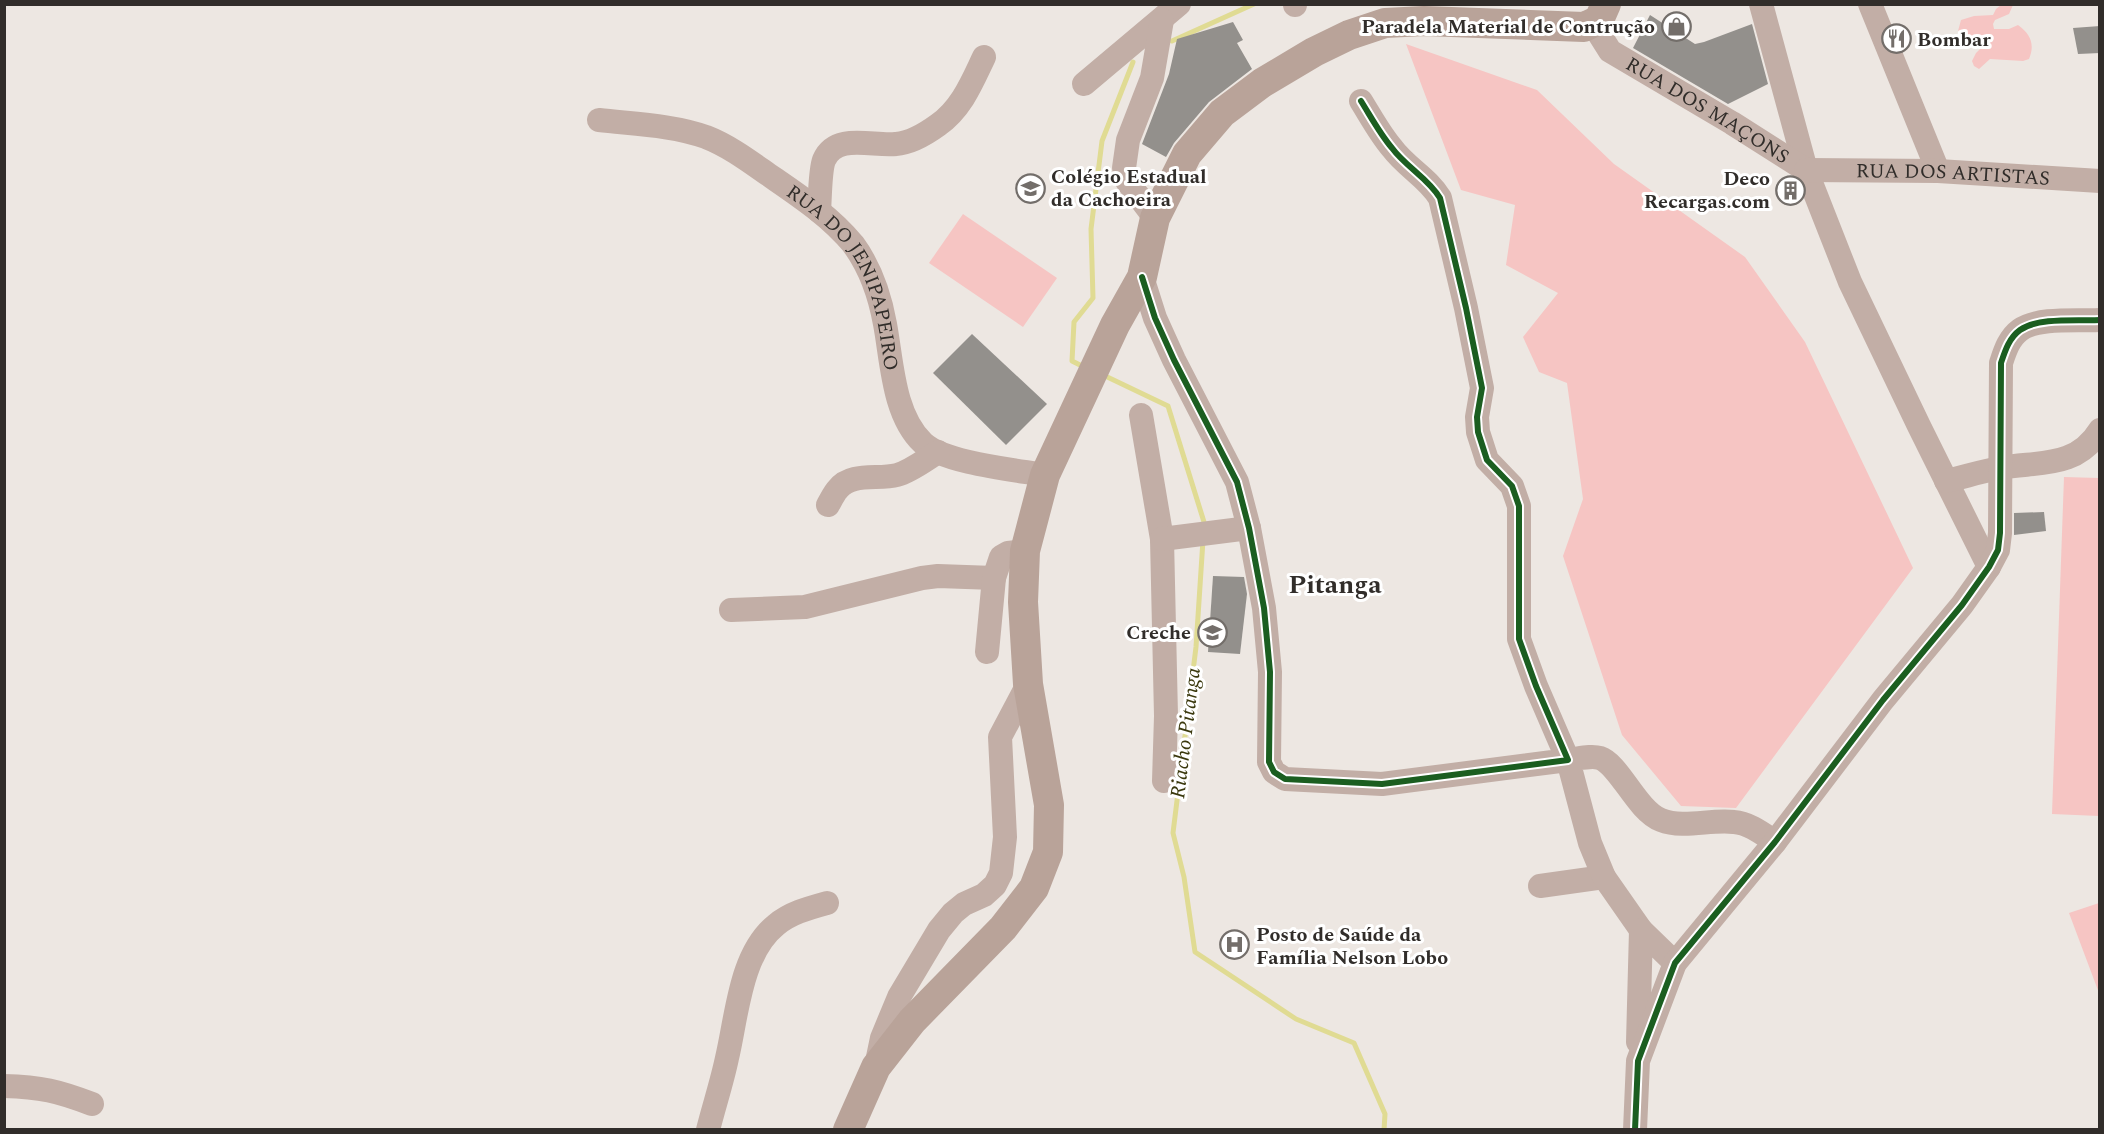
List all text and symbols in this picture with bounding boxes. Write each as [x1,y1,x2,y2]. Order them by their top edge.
shop icon: Paradela Material de Contrução [1660,10,1692,42]
place label: Paradela Material de Contrução [1361,12,1655,42]
restaurant icon: Bombar [1880,23,1912,55]
place label: Bombar [1917,25,1991,55]
street label: RUA DOS MAÇONS [1620,50,1795,172]
street label: RUA DOS ARTISTAS [1856,156,2051,194]
place label: Colégio Estadual da Cachoeira [1051,162,1207,215]
place label: Deco Recargas.com [1644,164,1770,217]
school or university icon: Colégio Estadual da Cachoeira [1014,172,1046,204]
building icon: Deco Recargas.com [1775,174,1807,206]
street label: RUA DO JENIPAPEIRO [780,177,906,373]
district label: Pitanga [1288,565,1382,605]
school or university icon: Creche [1196,616,1228,648]
place label: Creche [1126,618,1191,648]
water label: Riacho Pitanga [1162,665,1210,801]
place label: Posto de Saúde da Família Nelson Lobo [1256,920,1448,973]
hospital icon: Posto de Saúde da Família Nelson Lobo [1219,929,1251,961]

